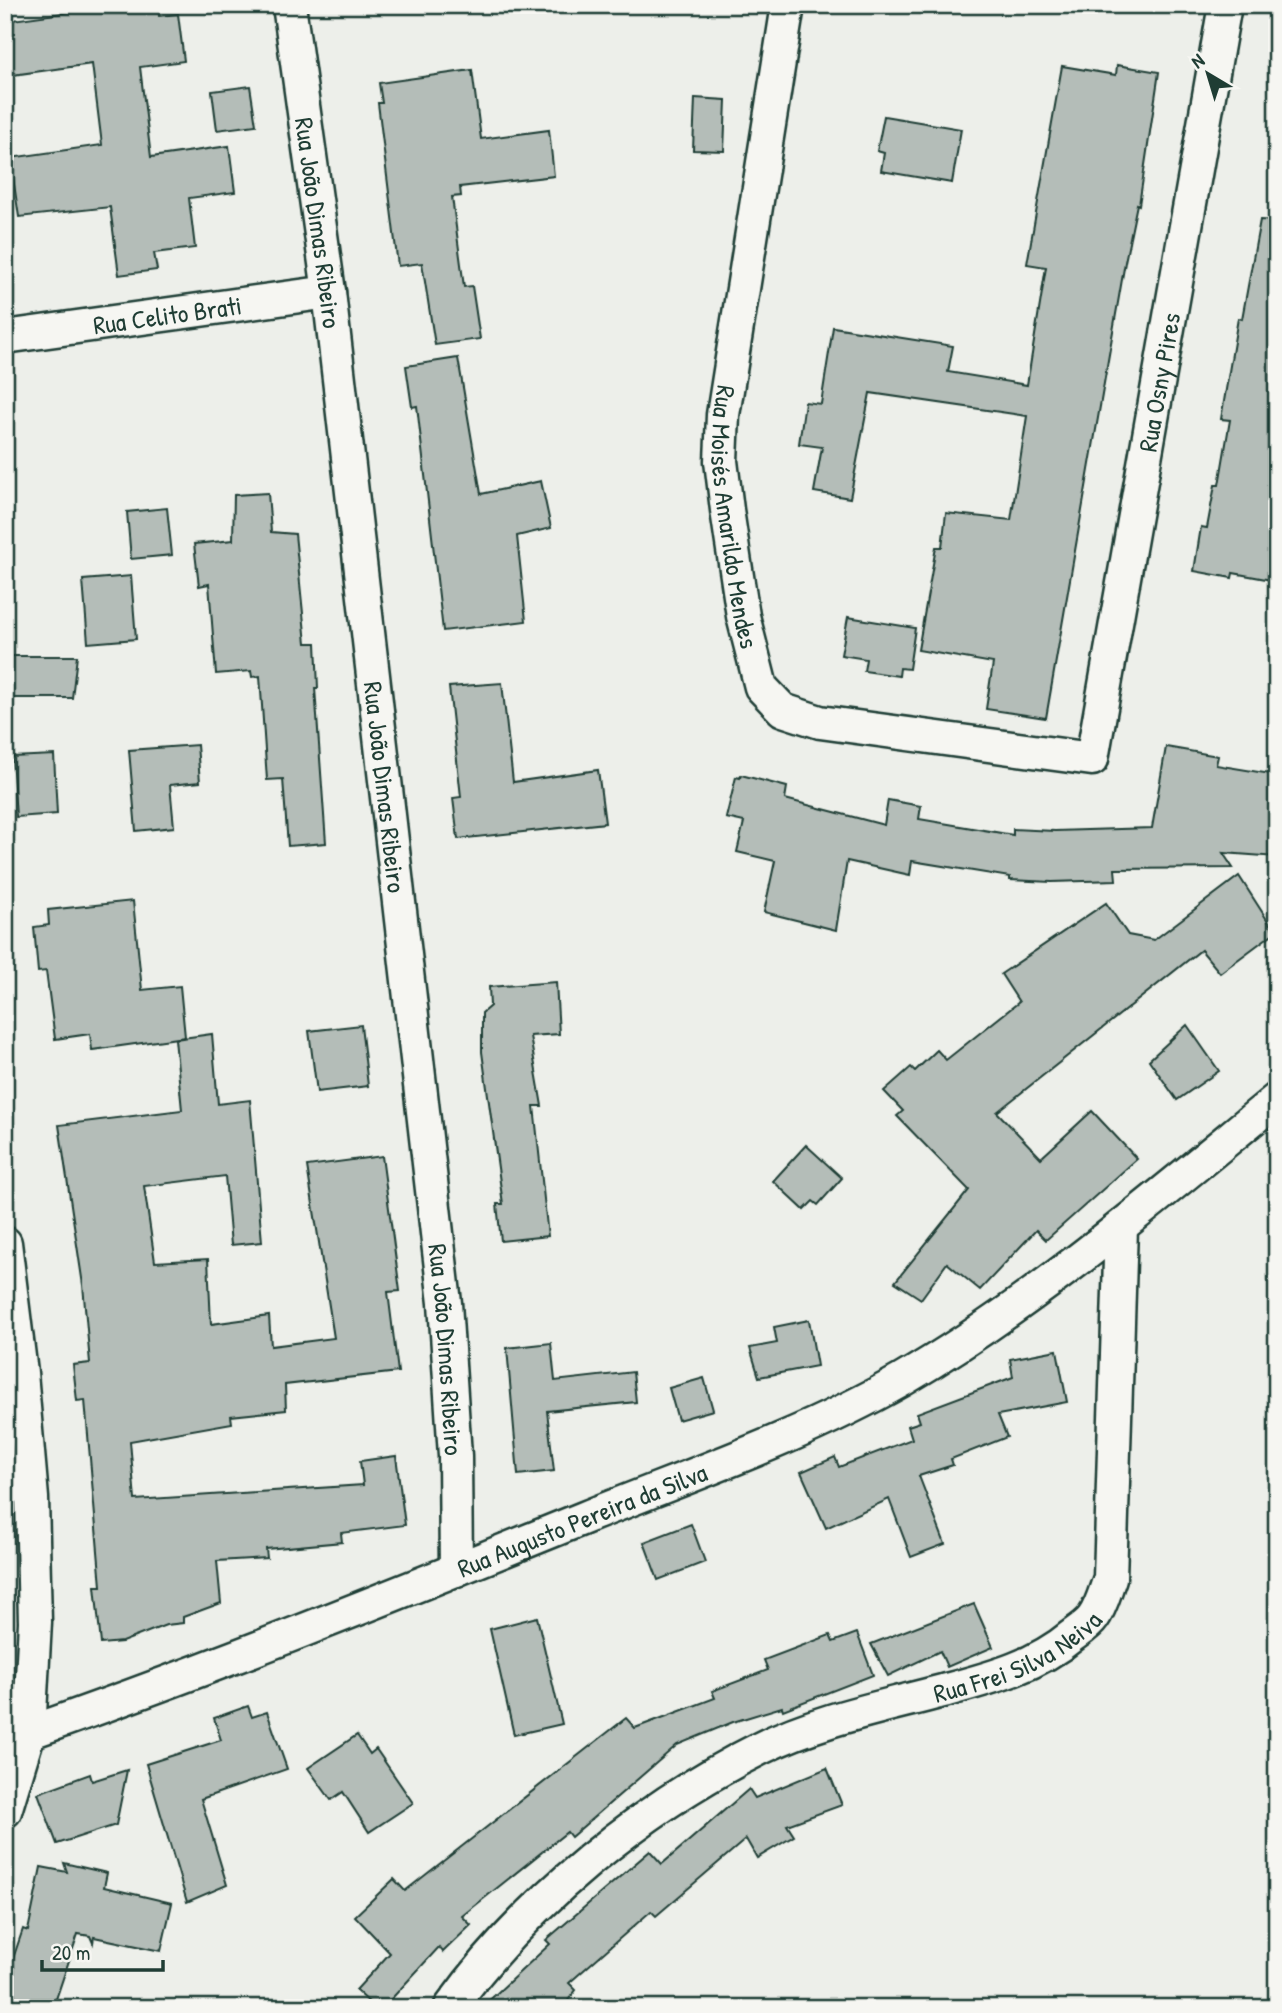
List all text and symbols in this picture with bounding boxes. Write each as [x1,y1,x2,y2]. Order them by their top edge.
north arrow [1174,38,1244,108]
text: N [1186,47,1210,74]
street label: Rua João Dimas Ribeiro [287,115,351,330]
street label: Rua Celito Brati [91,287,244,342]
street label: Rua Osny Pires [1129,310,1188,454]
street label: Rua Moisés Amarildo Mendes [703,383,768,652]
street label: Rua João Dimas Ribeiro [356,680,415,894]
street label: Rua João Dimas Ribeiro [421,1242,472,1457]
street label: Rua Augusto Pereira da Silva [452,1454,712,1585]
street label: Rua Frei Silva Neiva [930,1604,1109,1710]
scale bar [42,1929,163,1973]
text: 20 m [52,1938,90,1967]

